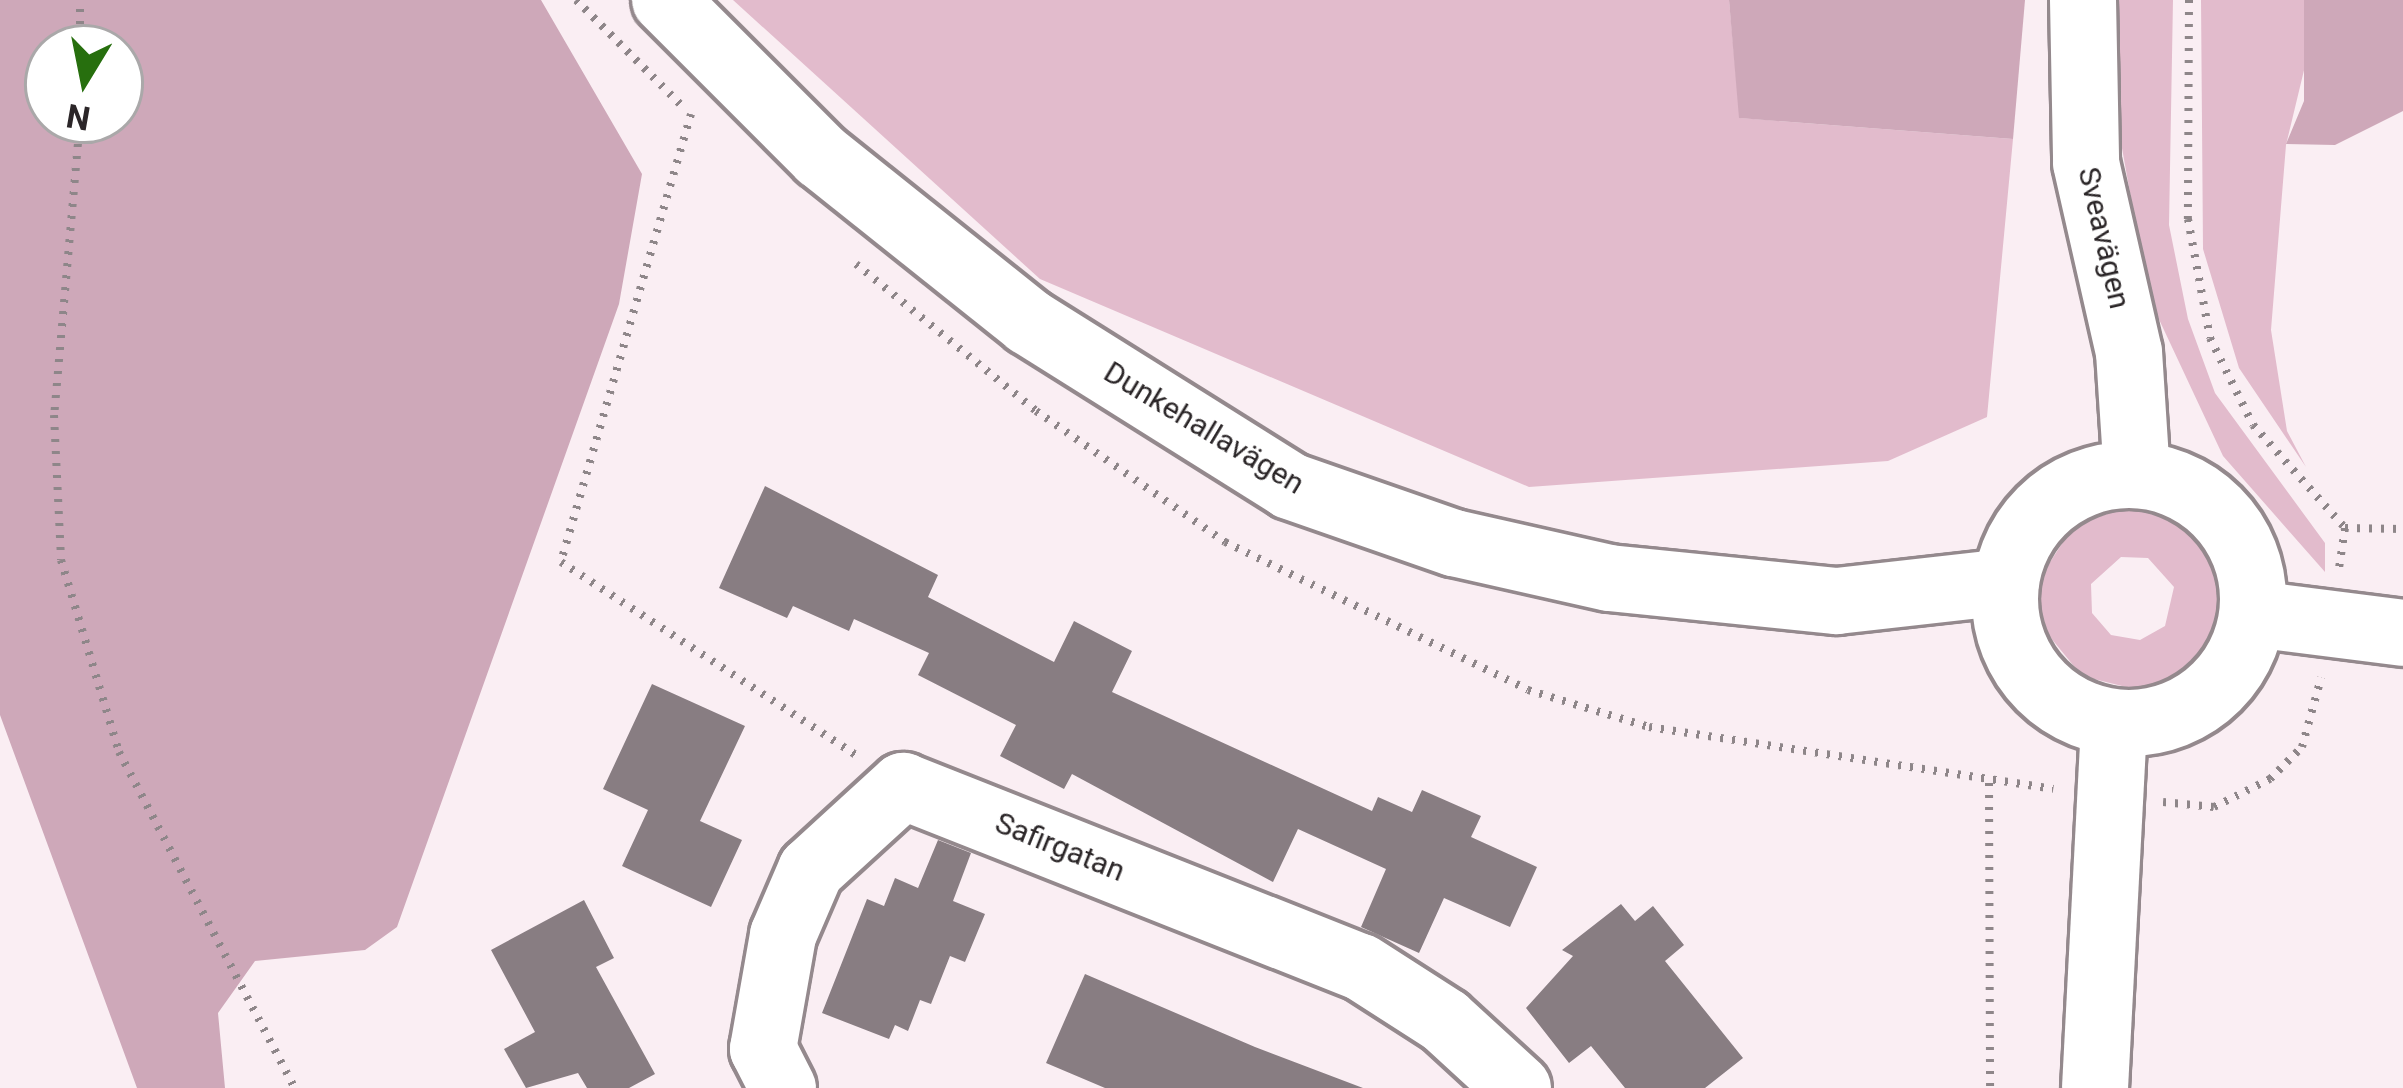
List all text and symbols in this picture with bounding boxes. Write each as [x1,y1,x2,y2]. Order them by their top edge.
north arrow [24,24,144,144]
text: N [63,96,93,138]
street label: Sveavägen [2070,164,2138,312]
street label: Dunkehallavägen [1097,354,1311,502]
street label: Safirgatan [990,805,1130,889]

